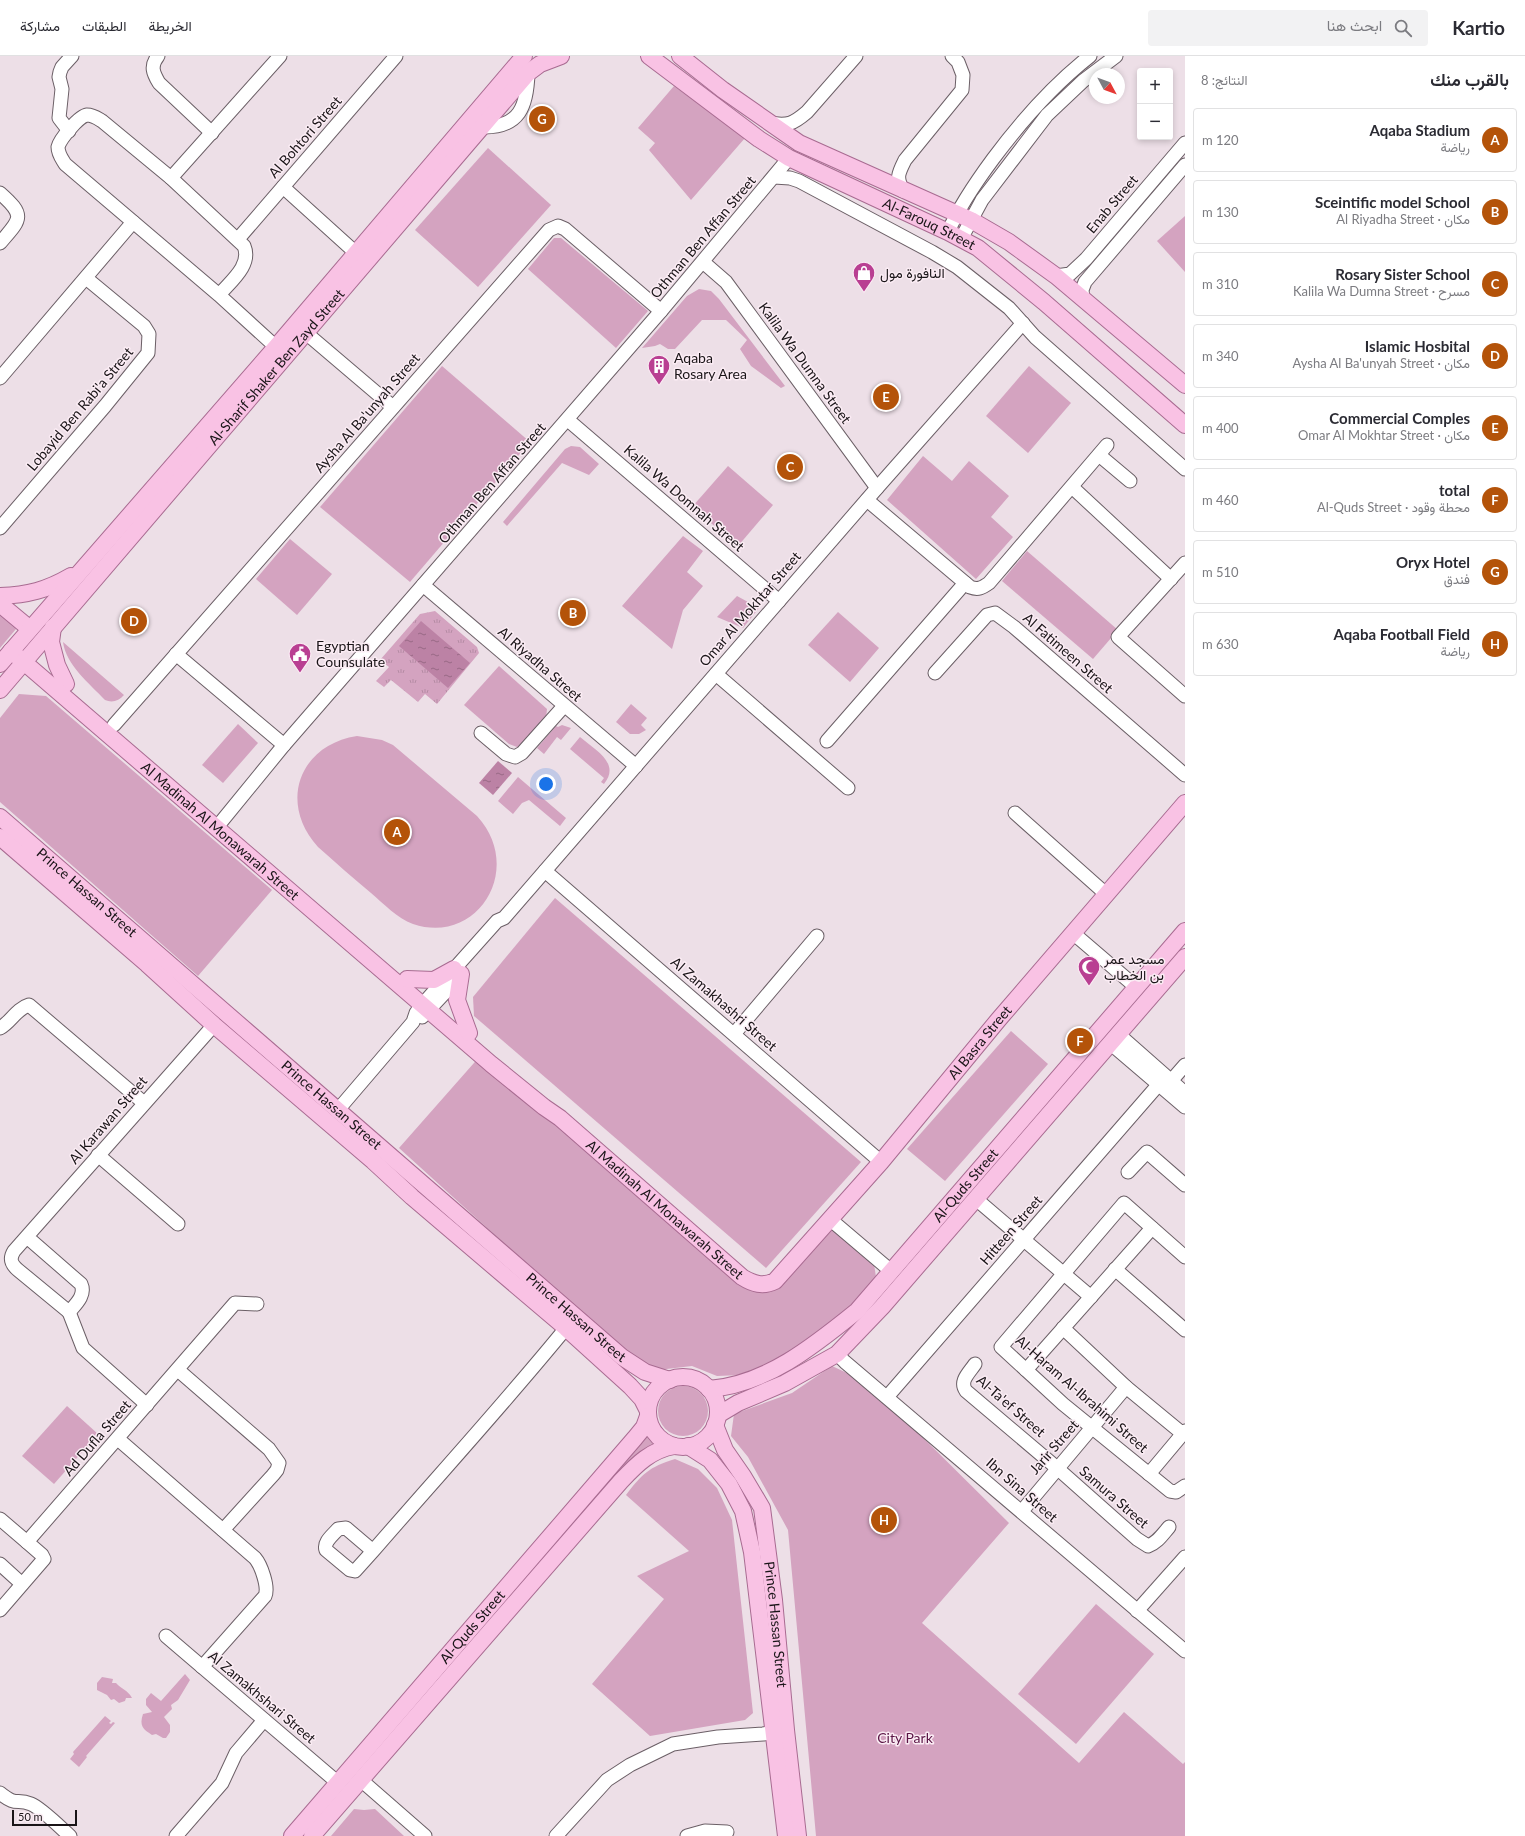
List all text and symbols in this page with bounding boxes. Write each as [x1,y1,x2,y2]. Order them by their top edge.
search box [1148,10,1428,46]
text: ابحث هنا [1327,16,1382,34]
text: Kartio [1452,16,1505,39]
text: مشاركة [20,17,60,34]
text: الطبقات [82,17,126,34]
text: الخريطة [148,17,192,34]
icon: search [1392,17,1414,39]
north arrow [1089,68,1125,104]
map controls [1137,68,1173,140]
button: + [1137,68,1173,104]
text: بالقرب منك [1430,69,1509,90]
text: النتائج: 8 [1201,72,1248,88]
street label: Al Bohtori Street [264,92,345,181]
pin: G [529,104,555,134]
button: − [1137,104,1173,140]
text: Aqaba Stadium [1369,121,1470,139]
text: 120 m [1202,132,1239,148]
text: A [1490,132,1500,148]
text: رياضة [1440,139,1470,155]
street label: Enab Street [1082,171,1141,236]
street label: Othman Ben Affan Street [646,172,759,301]
text: Sceintific model School [1315,193,1470,211]
street label: Al-Farouq Street [880,194,978,253]
text: 130 m [1202,204,1239,220]
text: B [1491,204,1499,220]
text: مكان · Al Riyadha Street [1336,211,1470,227]
shop icon: النافورة مول [851,260,877,293]
place label: النافورة مول [880,264,945,283]
text: Rosary Sister School [1335,265,1470,283]
text: 310 m [1202,276,1239,292]
text: C [1491,276,1499,292]
text: مسرح · Kalila Wa Dumna Street [1293,283,1470,299]
street label: Al-Sharif Shaker Ben Zayd Street [204,285,347,448]
street label: Kalila Wa Dumna Street [756,299,855,427]
text: Islamic Hosbital [1365,337,1470,355]
street label: Lobayid Ben Rabi'a Street [23,344,136,474]
text: 340 m [1202,348,1239,364]
text: D [1490,348,1500,364]
place label: Aqaba Rosary Area [674,349,747,382]
street label: Aysha Al Ba'unyah Street [310,350,423,476]
building icon: Aqaba Rosary Area [646,353,672,386]
text: مكان · Aysha Al Ba'unyah Street [1292,355,1470,371]
pin: E [873,382,899,412]
text: Commercial Comples [1329,409,1470,427]
street label: Othman Ben Affan Street [434,419,549,547]
text: 400 m [1202,420,1239,436]
text: E [1491,420,1499,436]
text: مكان · Omar Al Mokhtar Street [1298,427,1470,443]
street label: Kalila Wa Domnah Street [621,441,748,554]
pin: C [777,452,803,482]
text: total [1439,481,1470,499]
text: 460 m [1202,492,1239,508]
text: F [1491,492,1499,508]
text: محطة وقود · Al-Quds Street [1317,499,1470,515]
street label: Omar Al Mokhtar Street [695,548,804,670]
text: Oryx Hotel [1396,553,1470,571]
text: 510 m [1202,564,1239,580]
text: G [1490,564,1500,580]
text: فندق [1444,571,1470,587]
pin: B [560,598,586,628]
pin: D [121,606,147,636]
street label: Al Fatimeen Street [1020,609,1117,696]
street label: Al Riyadha Street [495,623,586,705]
text: Aqaba Football Field [1334,625,1470,643]
text: 630 m [1202,636,1239,652]
text: H [1490,636,1500,652]
place label: Egyptian Counsulate [316,637,385,670]
public building icon: Egyptian Counsulate [287,641,313,674]
text: رياضة [1440,643,1470,659]
street label: Al Madinah Al Monawarah Street [138,758,303,903]
your location [536,774,556,794]
pin: A [384,817,410,847]
street label: Prince Hassan Street [34,844,141,940]
place label: مسجد عمر بن الخطاب [1103,950,1165,984]
street label: Al Zamakhashri Street [668,953,781,1054]
mosque icon: مسجد عمر بن الخطاب [1076,954,1102,987]
street label: Al Basra Street [944,1002,1015,1082]
pin: F [1067,1026,1093,1056]
street label: Prince Hassan Street [278,1056,385,1152]
street label: Al Karawan Street [65,1072,150,1167]
street label: Al Madinah Al Monawarah Street [583,1136,747,1282]
street label: Al-Quds Street [929,1145,1001,1225]
street label: Hitteen Street [976,1191,1045,1268]
street label: Prince Hassan Street [523,1269,629,1365]
street label: Al-Haram Al-Ibrahimi Street [1013,1331,1152,1456]
street label: Al-Ta'ef Street [973,1371,1049,1440]
street label: Ad Dufla Street [59,1396,134,1479]
street label: Jarir Street [1025,1416,1082,1477]
street label: Ibn Sina Street [983,1454,1062,1525]
street label: Samura Street [1076,1462,1152,1531]
pin: H [871,1505,897,1535]
street label: Prince Hassan Street [761,1560,791,1688]
street label: Al-Quds Street [436,1586,508,1667]
street label: Al Zamakhshari Street [205,1647,319,1746]
park label: City Park [877,1729,934,1746]
scale bar [12,1808,77,1827]
text: 50 m [18,1810,43,1823]

